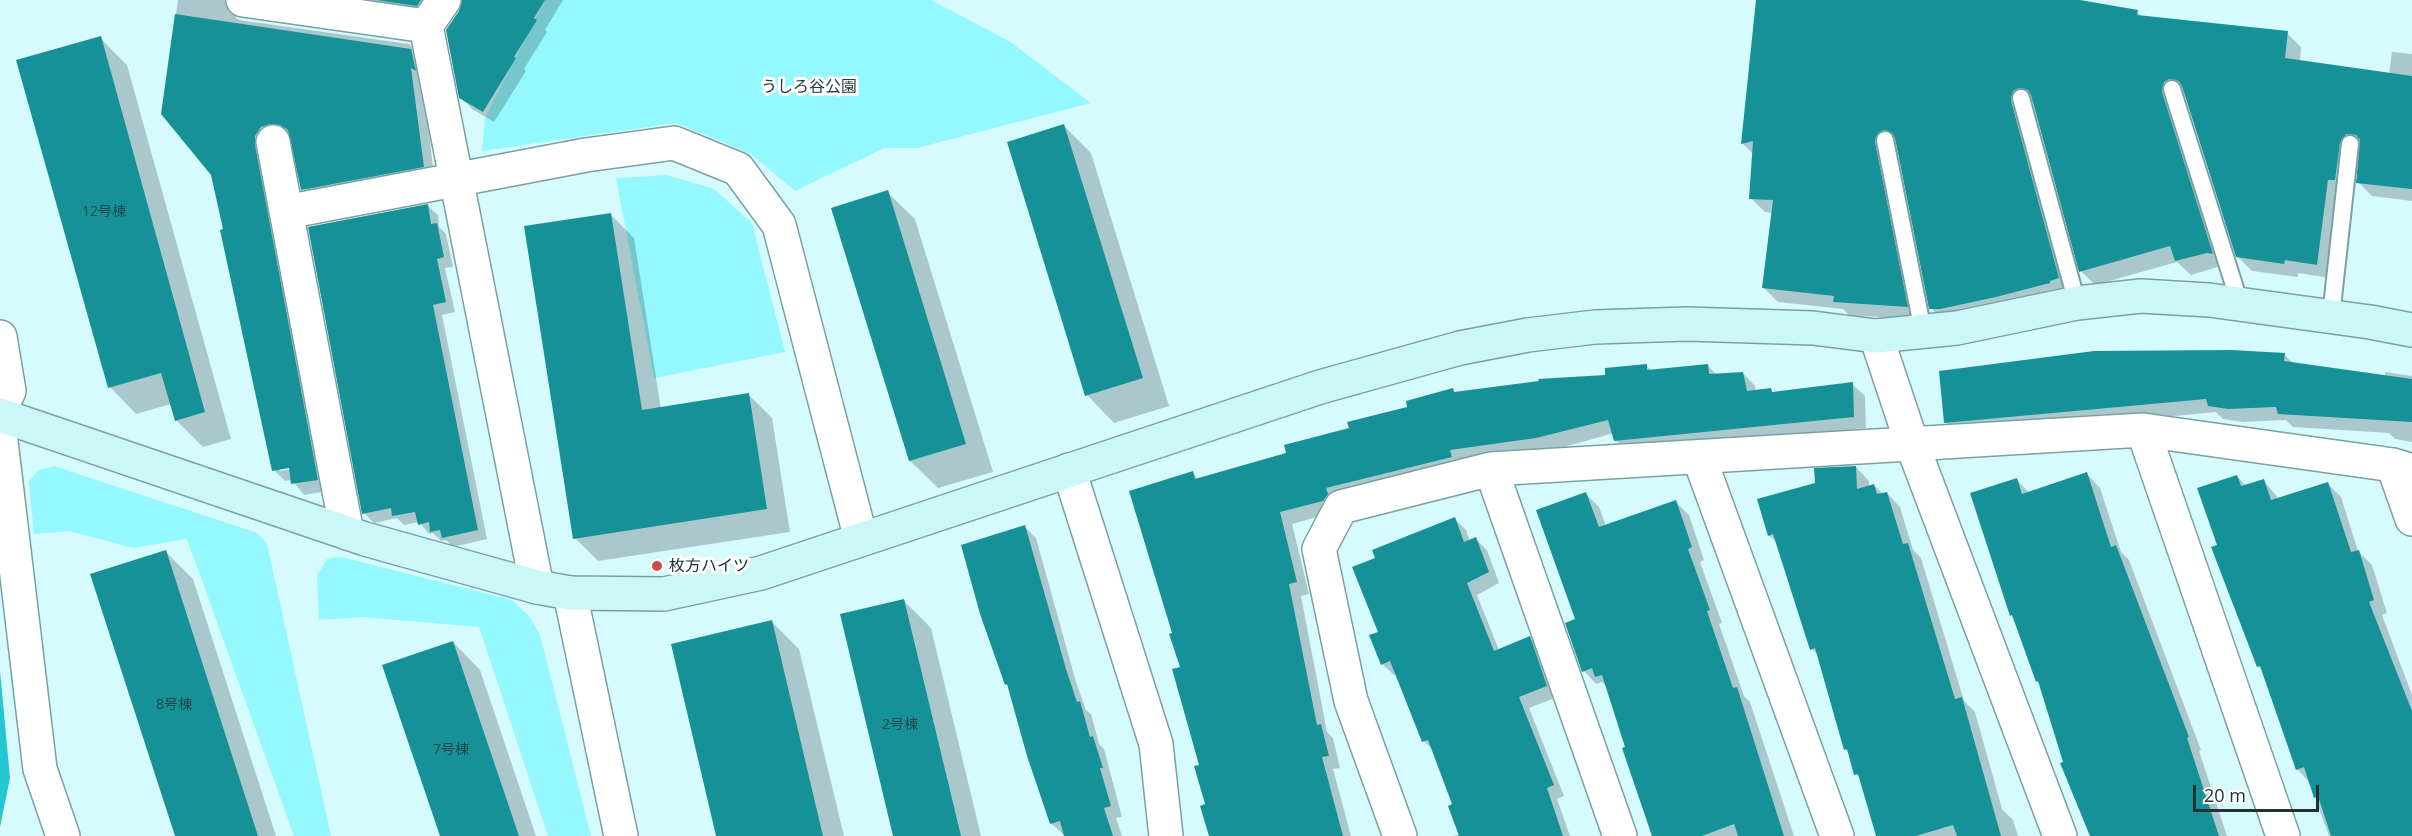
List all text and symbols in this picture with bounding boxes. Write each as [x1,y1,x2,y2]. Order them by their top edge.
park label: うしろ谷公園 [761,77,857,97]
house number: 12号棟 [82,204,126,220]
place label: 枚方ハイツ [669,556,749,576]
marker: 枚方ハイツ [650,559,664,573]
house number: 8号棟 [156,697,192,713]
house number: 2号棟 [882,717,918,733]
house number: 7号棟 [433,742,469,758]
scale bar [2196,773,2322,811]
text: 20 m [2204,783,2246,807]

